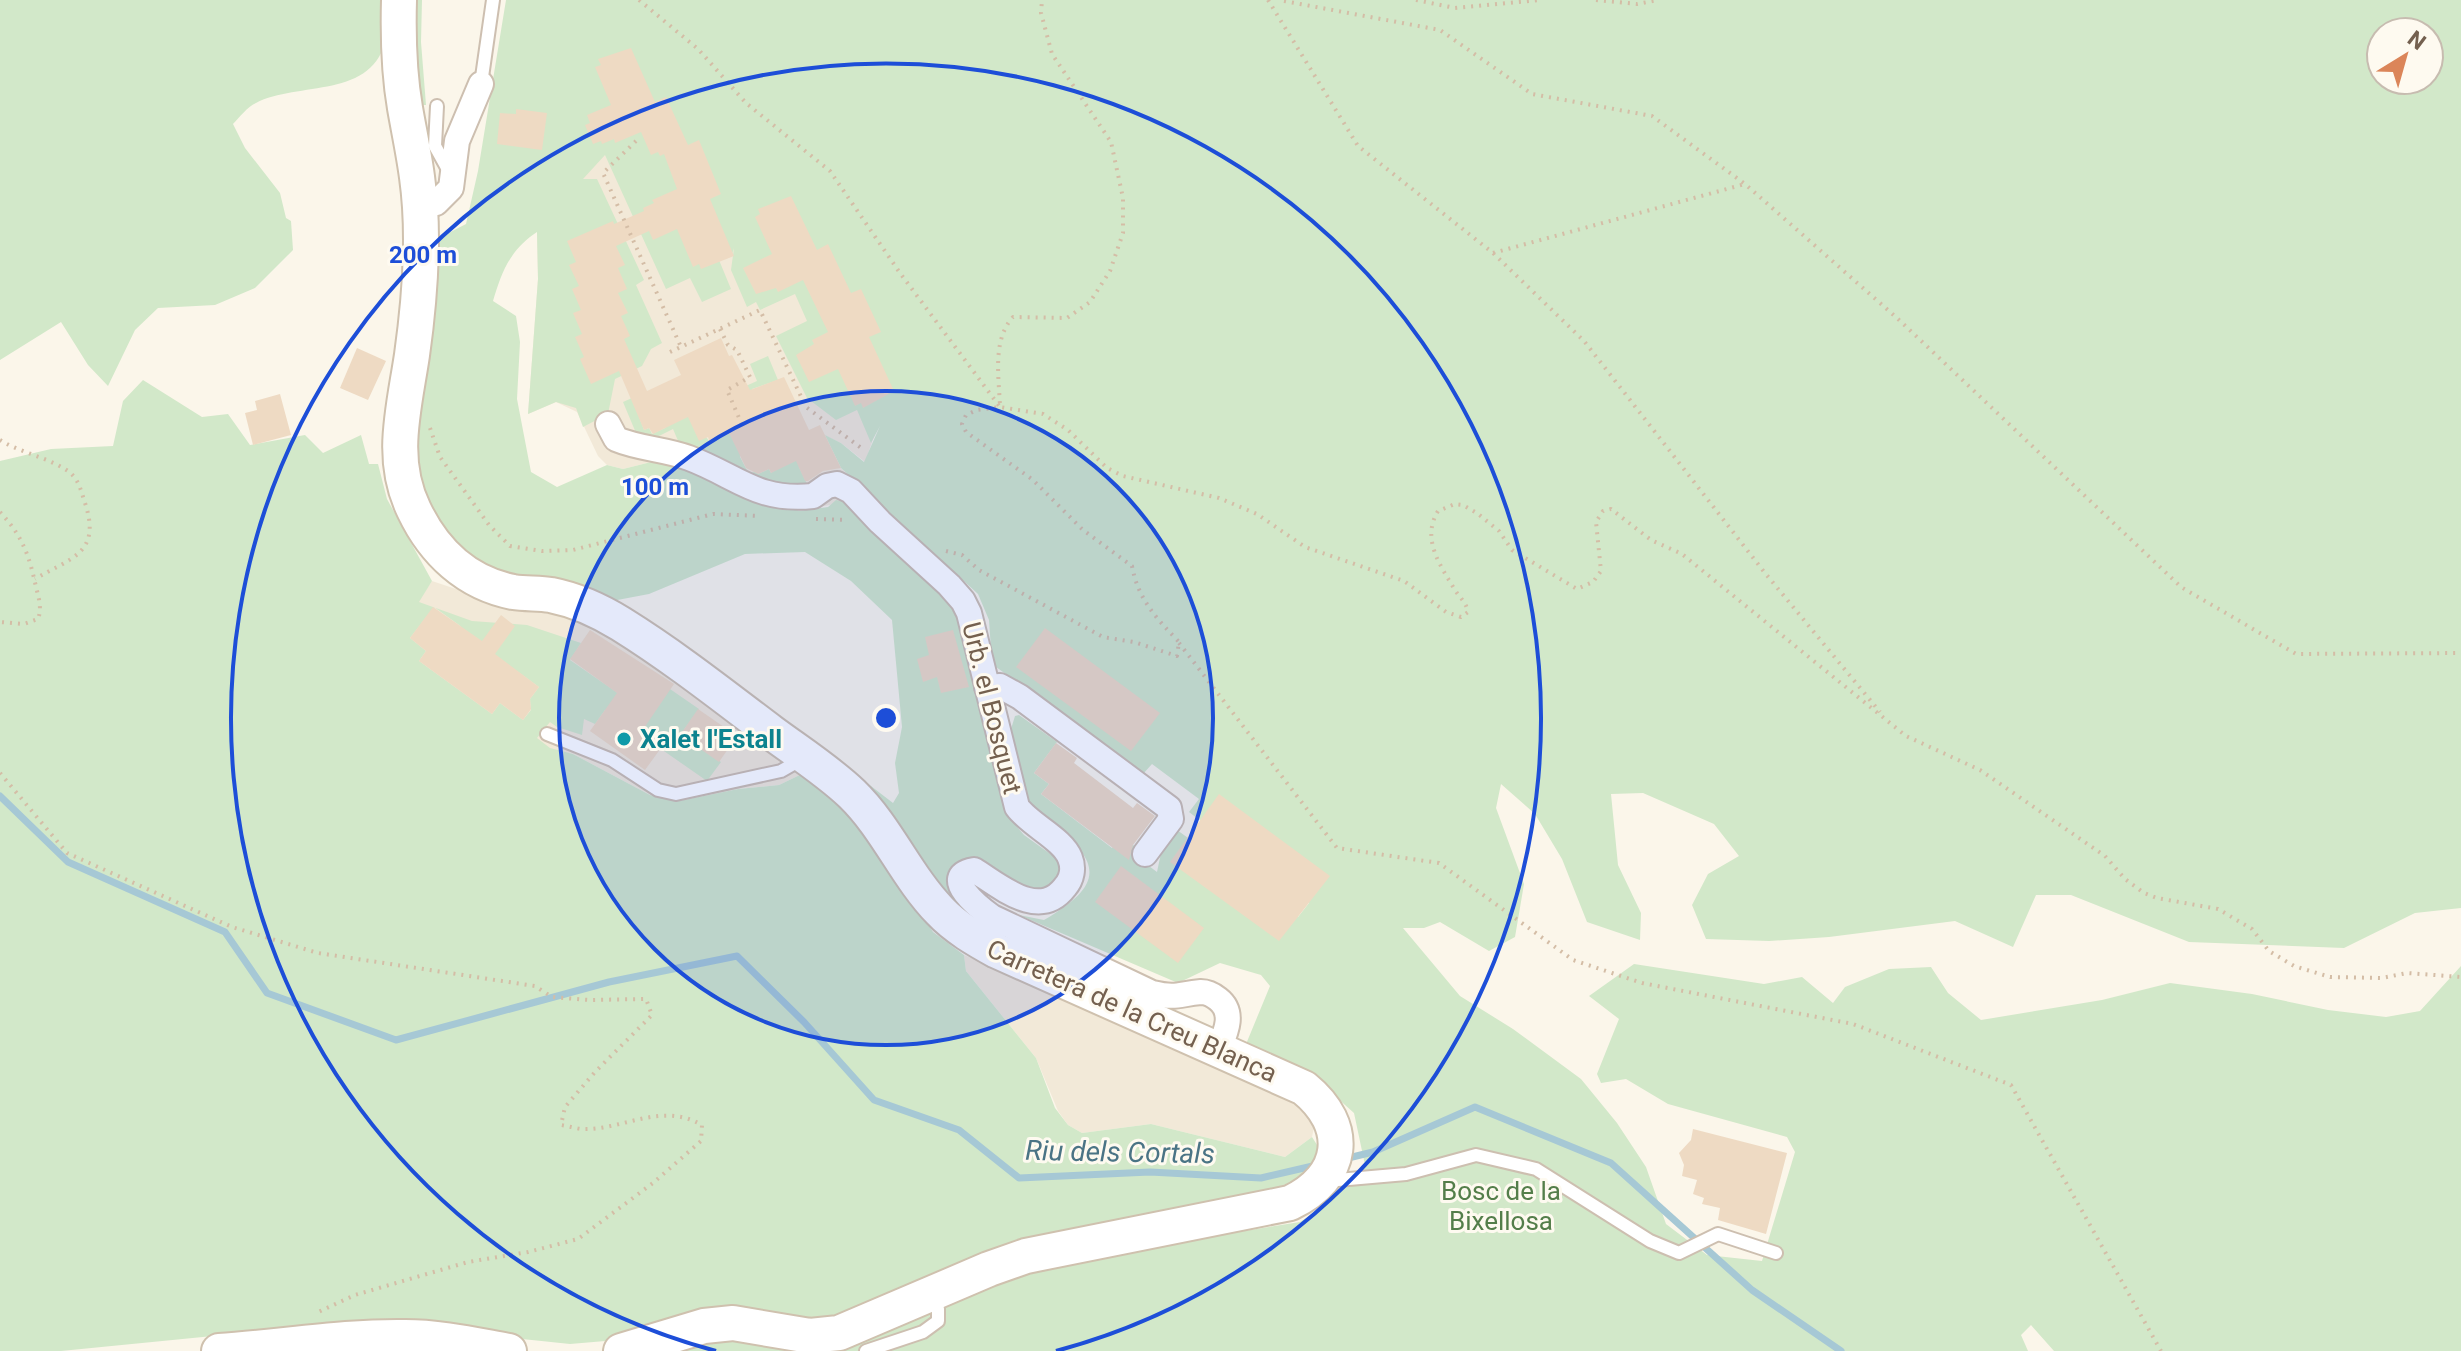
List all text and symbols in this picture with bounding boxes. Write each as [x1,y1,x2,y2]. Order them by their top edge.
north arrow [2365,16,2445,96]
text: N [2403,26,2430,55]
text: 200 m [389,241,457,269]
text: 100 m [621,473,689,501]
street label: Urb. el Bosquet [956,619,1028,797]
centre of rings [872,704,900,732]
place label: Xalet l'Estall [640,724,782,754]
marker: Xalet l'Estall [615,730,633,748]
street label: Carretera de la Creu Blanca [982,933,1282,1089]
water label: Riu dels Cortals [1025,1134,1215,1170]
park label: Bosc de la Bixellosa [1441,1176,1561,1236]

